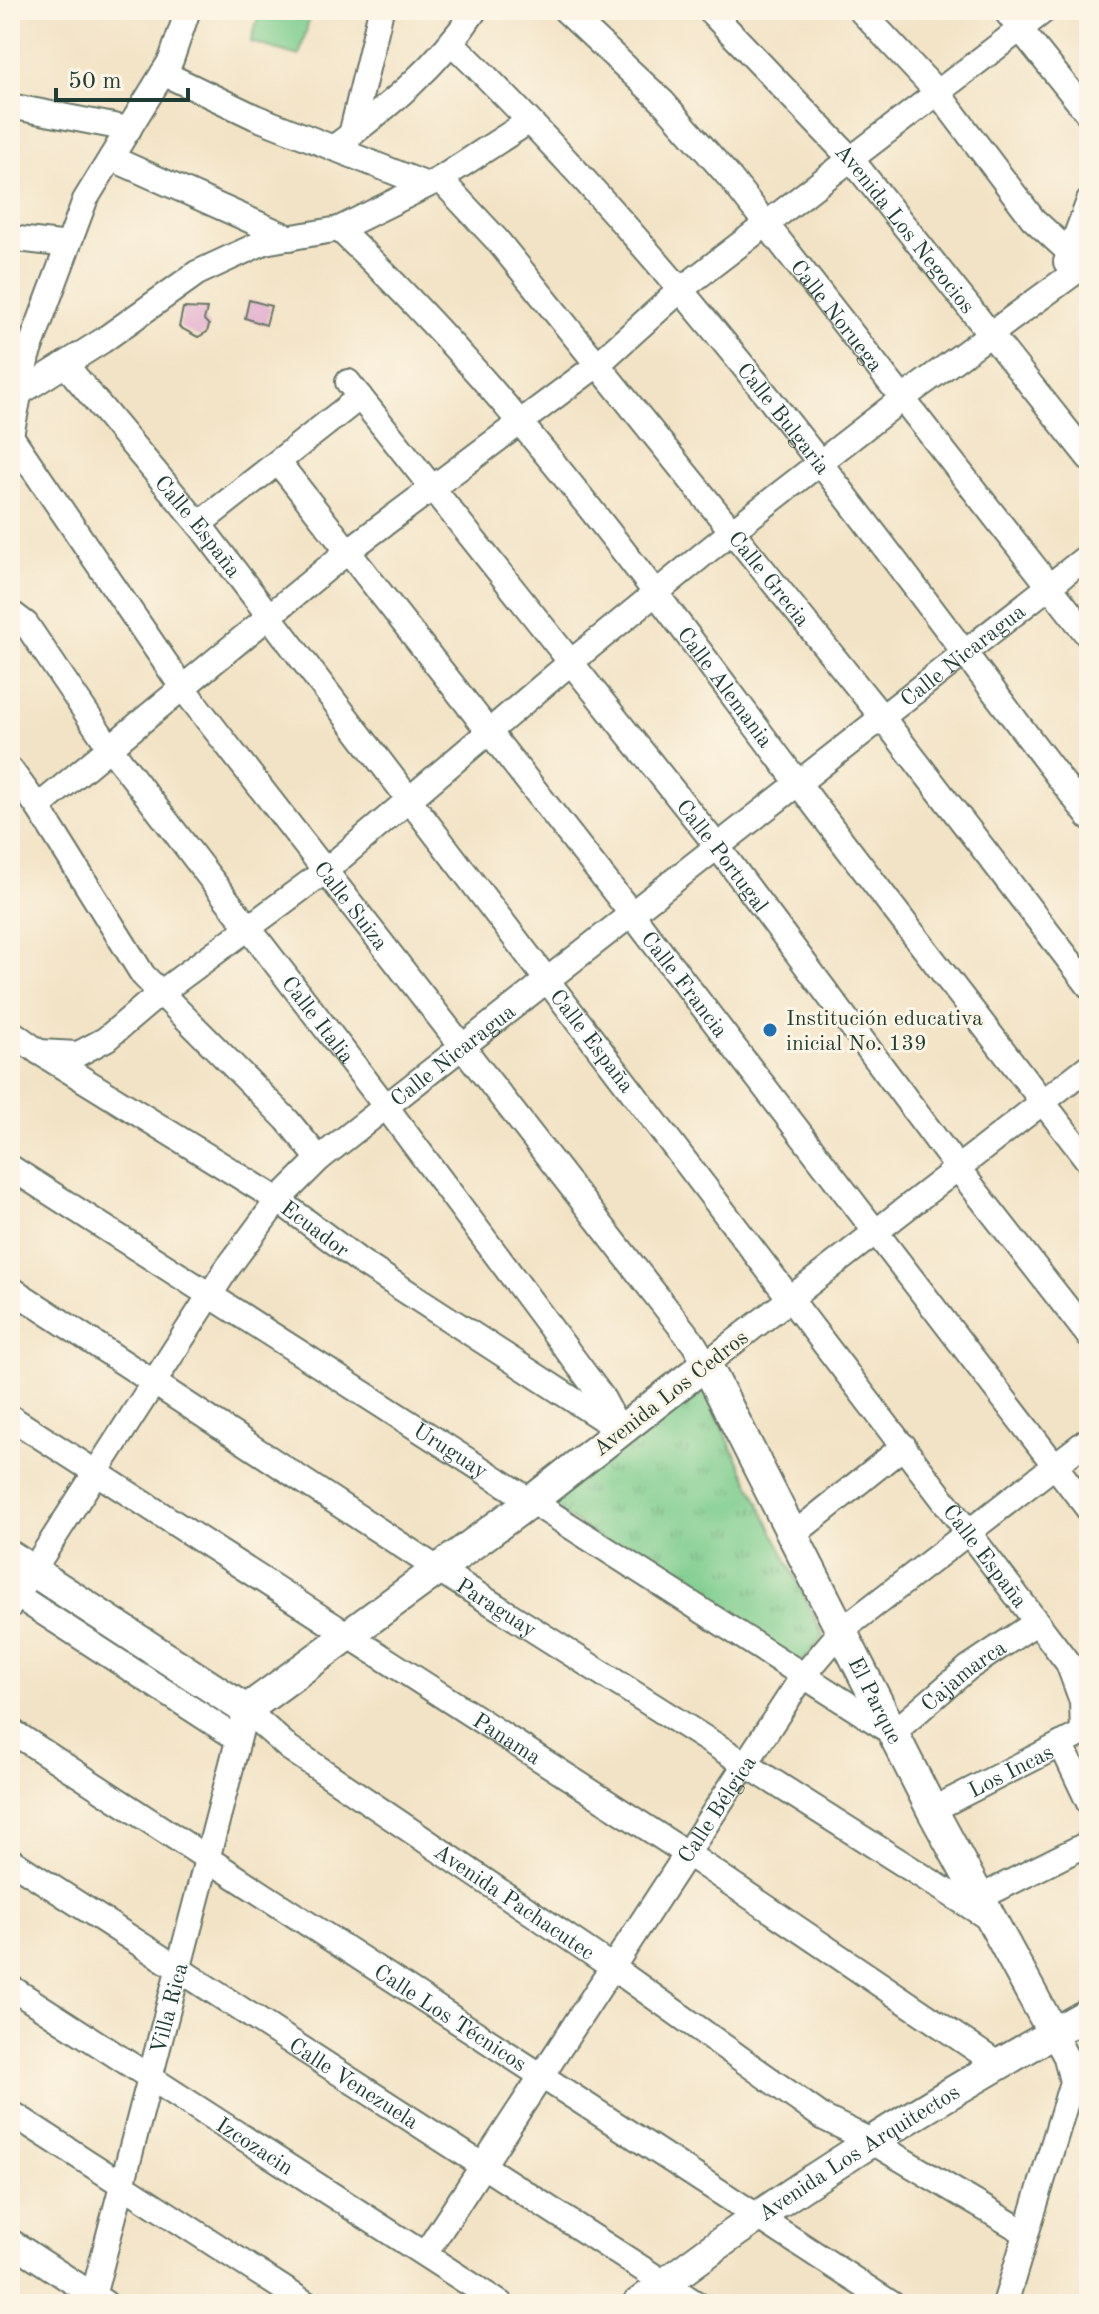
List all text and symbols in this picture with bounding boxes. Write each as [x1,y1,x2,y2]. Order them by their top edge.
scale bar [56,52,188,102]
text: 50 m [68,70,122,94]
street label: Avenida Los Negocios [830,141,978,318]
street label: Calle Noruega [786,256,886,377]
street label: Calle Bulgaria [732,359,833,479]
street label: Calle España [150,472,244,582]
street label: Calle Grecia [724,528,813,631]
street label: Calle Nicaragua [897,601,1030,712]
street label: Calle Alemania [672,624,776,752]
street label: Calle Portugal [672,796,772,917]
street label: Calle Suiza [309,858,392,955]
street label: Calle Francia [636,928,731,1042]
street label: Calle Italia [277,973,358,1068]
street label: Calle España [545,986,638,1097]
street label: Calle Nicaragua [387,1001,520,1111]
place label: Institución educativa inicial No. 139 [786,1008,983,1055]
marker: Institución educativa inicial No. 139 [761,1021,779,1039]
street label: Ecuador [276,1197,353,1262]
street label: Avenida Los Cedros [590,1327,753,1461]
street label: Uruguay [409,1420,492,1484]
street label: Calle España [938,1501,1031,1613]
street label: Paraguay [452,1575,540,1642]
street label: Cajamarca [918,1637,1011,1716]
street label: El Parque [843,1654,905,1748]
street label: Panama [469,1710,544,1769]
street label: Los Incas [965,1741,1057,1803]
street label: Calle Bélgica [675,1752,761,1868]
street label: Avenida Pachacutec [429,1841,598,1965]
street label: Villa Rica [148,1960,193,2056]
street label: Calle Los Técnicos [370,1961,530,2076]
street label: Calle Venezuela [285,2034,422,2134]
street label: Avenida Los Arquitectos [755,2081,964,2226]
street label: Izcozacin [212,2114,297,2180]

